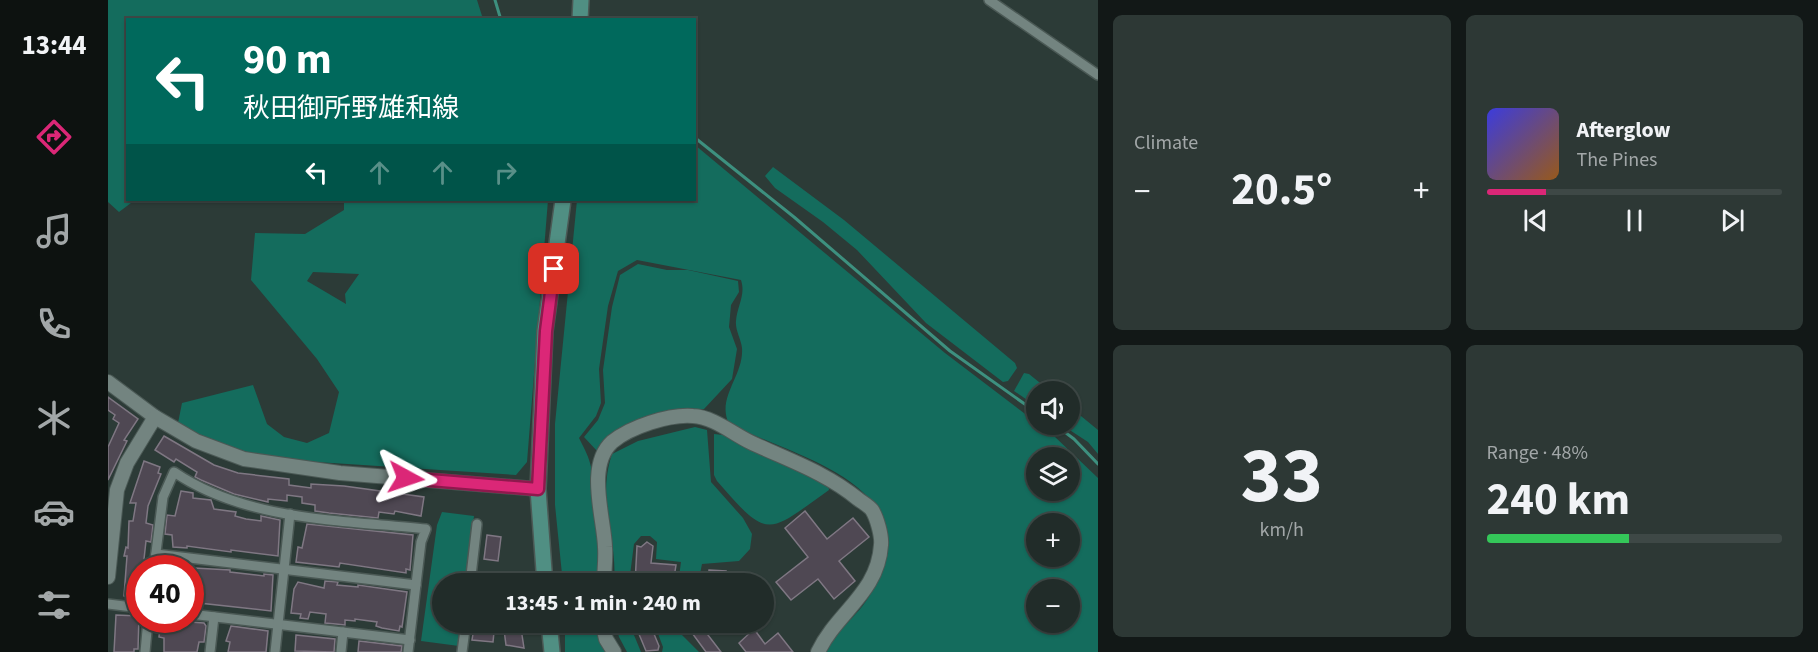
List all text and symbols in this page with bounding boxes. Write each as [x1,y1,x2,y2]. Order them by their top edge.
text: 13:44 [21,26,87,65]
text: 90 m [243,30,332,90]
icon: left [144,42,222,120]
text: 秋田御所野雄和線 [243,89,459,128]
text: Afterglow [1577,114,1671,146]
icon: directions [33,116,75,158]
text: Climate [1134,129,1198,157]
text: The Pines [1577,146,1658,174]
icon: left [300,156,333,189]
icon: ahead [363,156,396,189]
icon: ahead [426,156,459,189]
icon: right [489,156,522,189]
text: 20.5° [1231,158,1332,222]
text: − [1134,168,1150,215]
text: + [1413,168,1430,215]
icon: previous [1519,204,1552,237]
icon: pause [1618,204,1651,237]
icon: next [1716,204,1749,237]
icon: music [33,210,75,252]
pin [528,243,579,294]
icon: arrive [537,252,570,285]
icon: phone [33,303,75,345]
map controls [1026,381,1080,633]
button: sound [1026,381,1080,435]
icon: climate [33,397,75,439]
text: 33 [1241,421,1323,532]
text: Range · 48% [1487,439,1588,467]
position arrow [374,446,438,510]
button: layers [1026,447,1080,501]
text: 240 km [1487,468,1630,532]
icon: car [33,491,75,533]
button: + [1026,513,1080,567]
text: km/h [1260,516,1304,544]
speed limit sign: 40 [126,555,204,633]
button: − [1026,579,1080,633]
icon: filters [33,584,75,626]
text: 13:45 · 1 min · 240 m [505,587,701,619]

